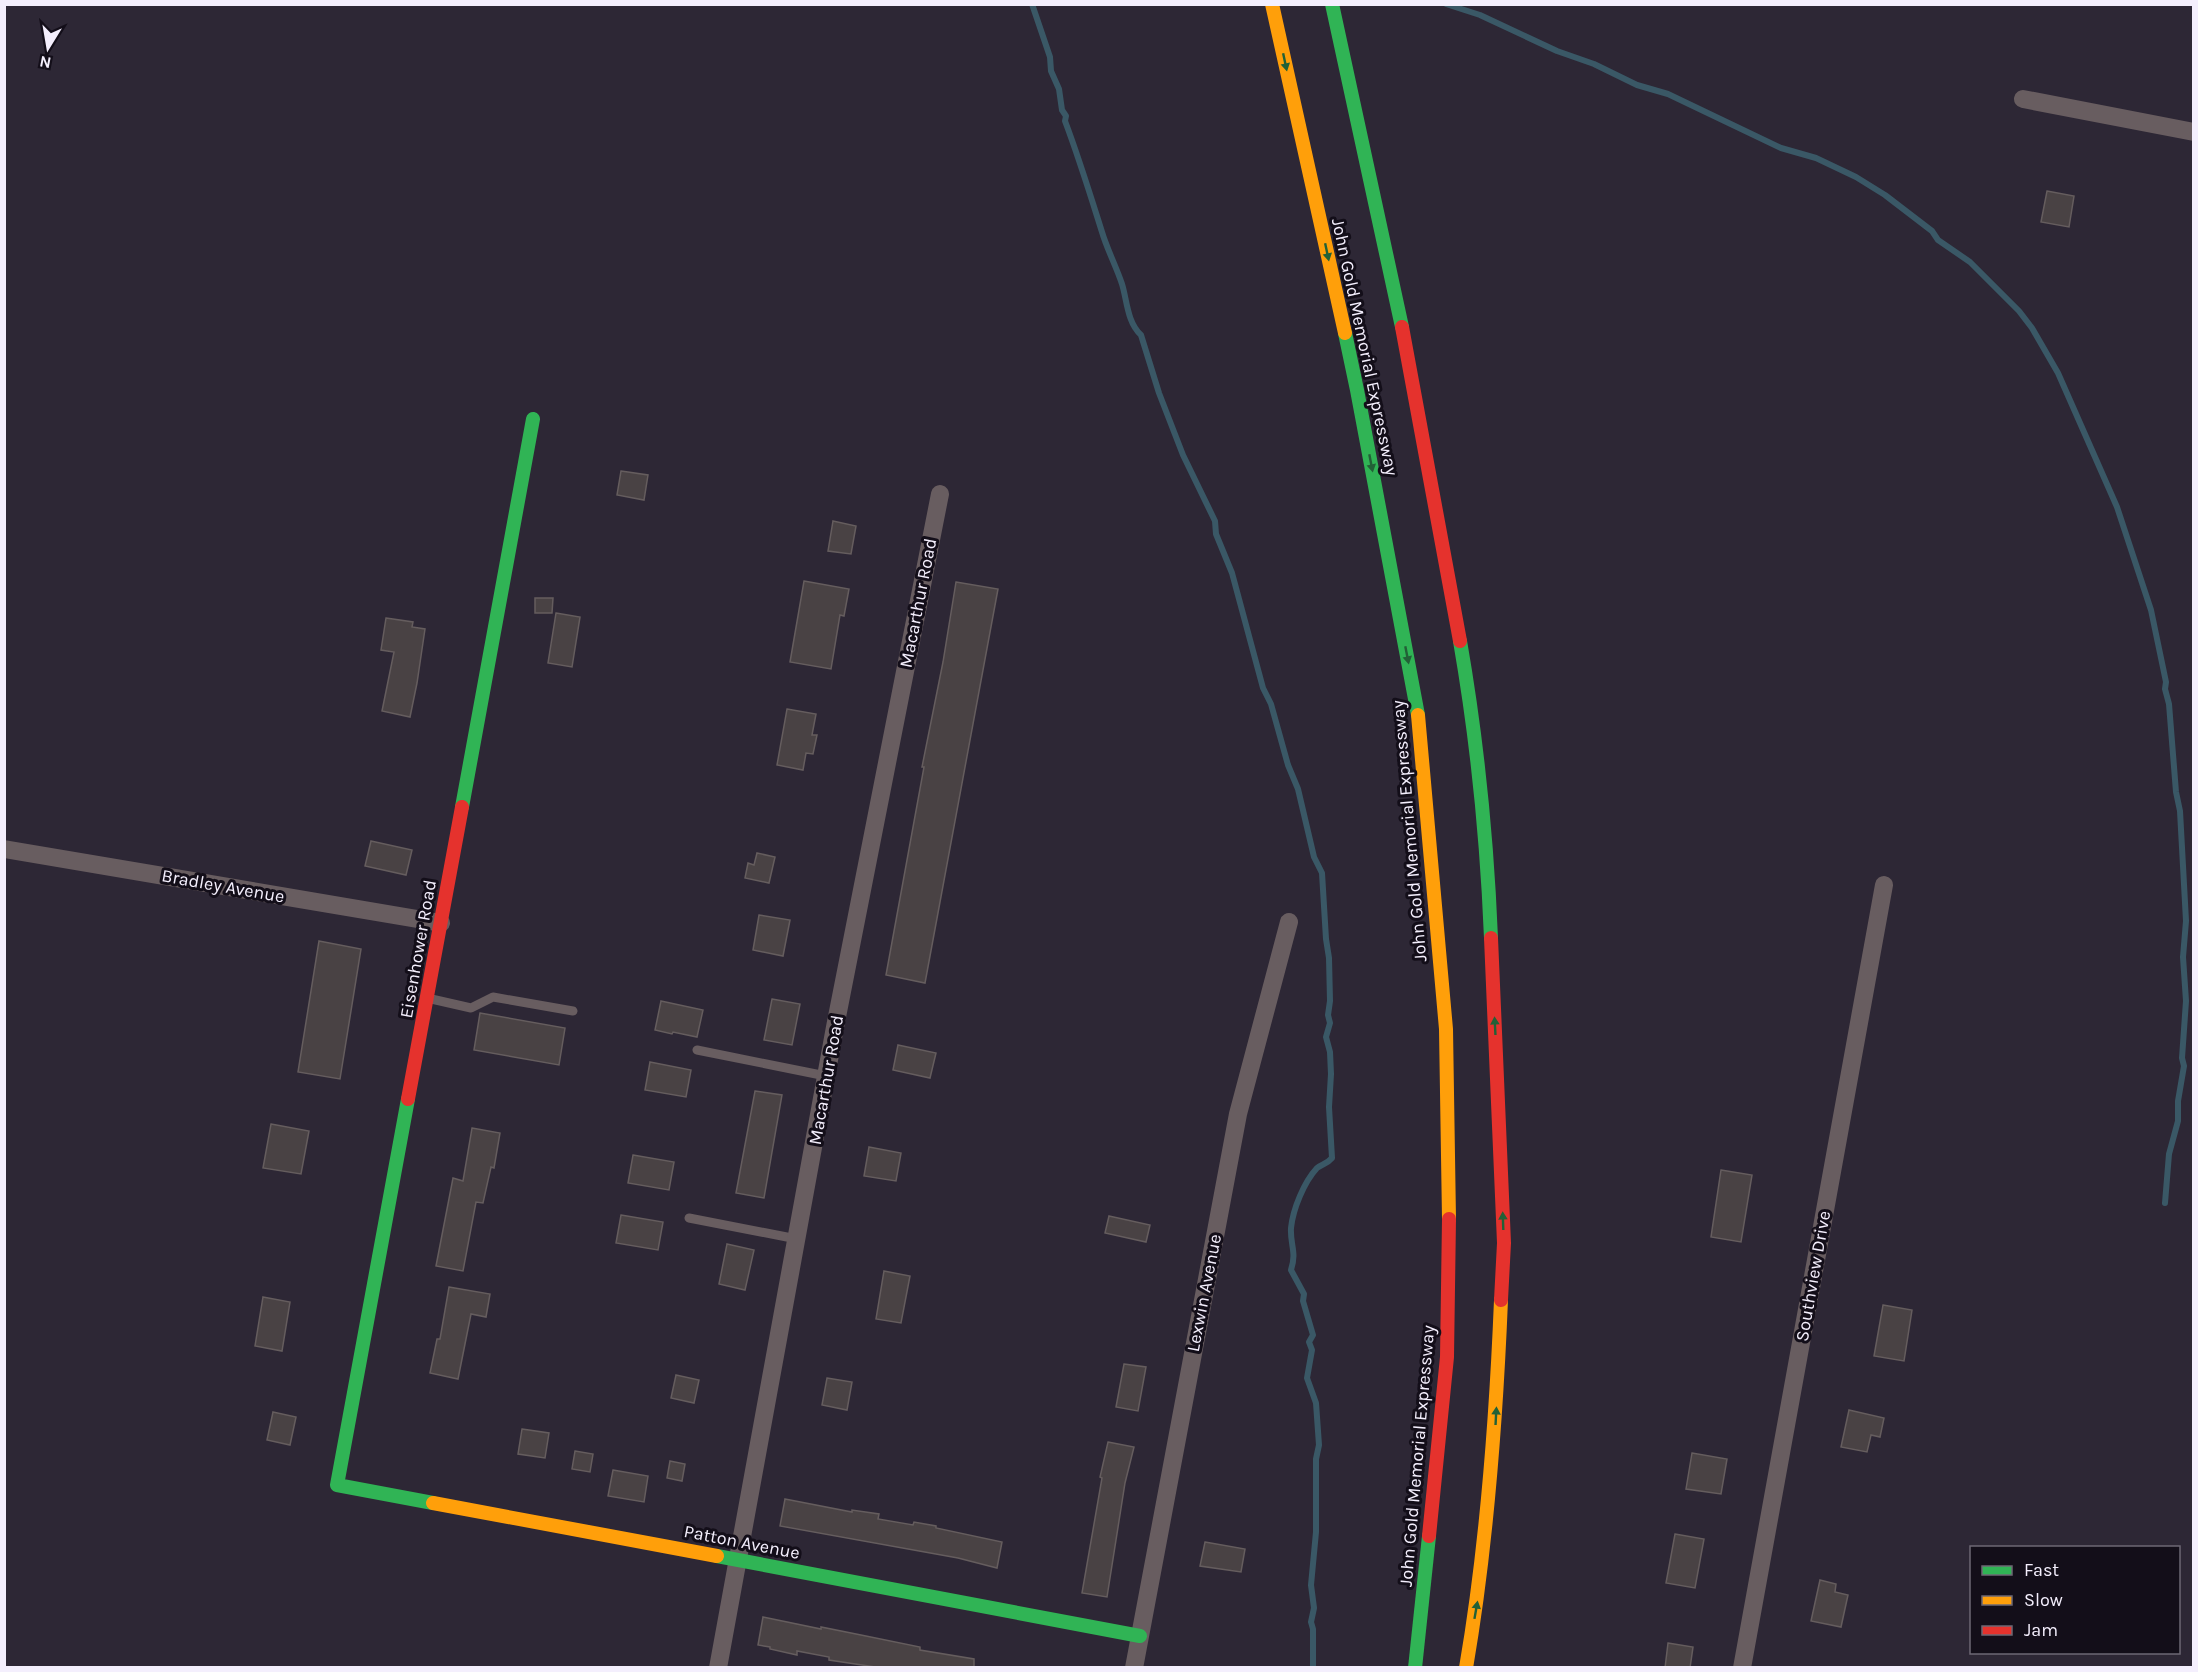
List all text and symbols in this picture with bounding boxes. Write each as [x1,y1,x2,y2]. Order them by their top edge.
north arrow [18,18,78,78]
text: N [38,52,53,73]
one-way arrow [1281,52,1290,71]
street label: John Gold Memorial Expressway [1327,216,1403,478]
one-way arrow [1323,243,1332,262]
one-way arrow [1367,454,1376,473]
street label: Macarthur Road [895,536,941,670]
one-way arrow [1403,646,1412,665]
street label: John Gold Memorial Expressway [1387,699,1431,963]
street label: Bradley Avenue [160,864,286,908]
street label: Eisenhower Road [395,878,441,1020]
street label: Macarthur Road [804,1013,848,1147]
one-way arrow [1490,1017,1499,1036]
street label: Southview Drive [1791,1209,1835,1343]
one-way arrow [1498,1212,1508,1231]
street label: Lexwin Avenue [1182,1232,1226,1354]
street label: John Gold Memorial Expressway [1395,1324,1439,1588]
one-way arrow [1492,1406,1501,1425]
street label: Patton Avenue [682,1520,802,1564]
legend [1970,1546,2180,1654]
text: Fast [2024,1559,2059,1581]
text: Slow [2024,1589,2063,1611]
one-way arrow [1472,1600,1481,1619]
text: Jam [2024,1619,2058,1641]

